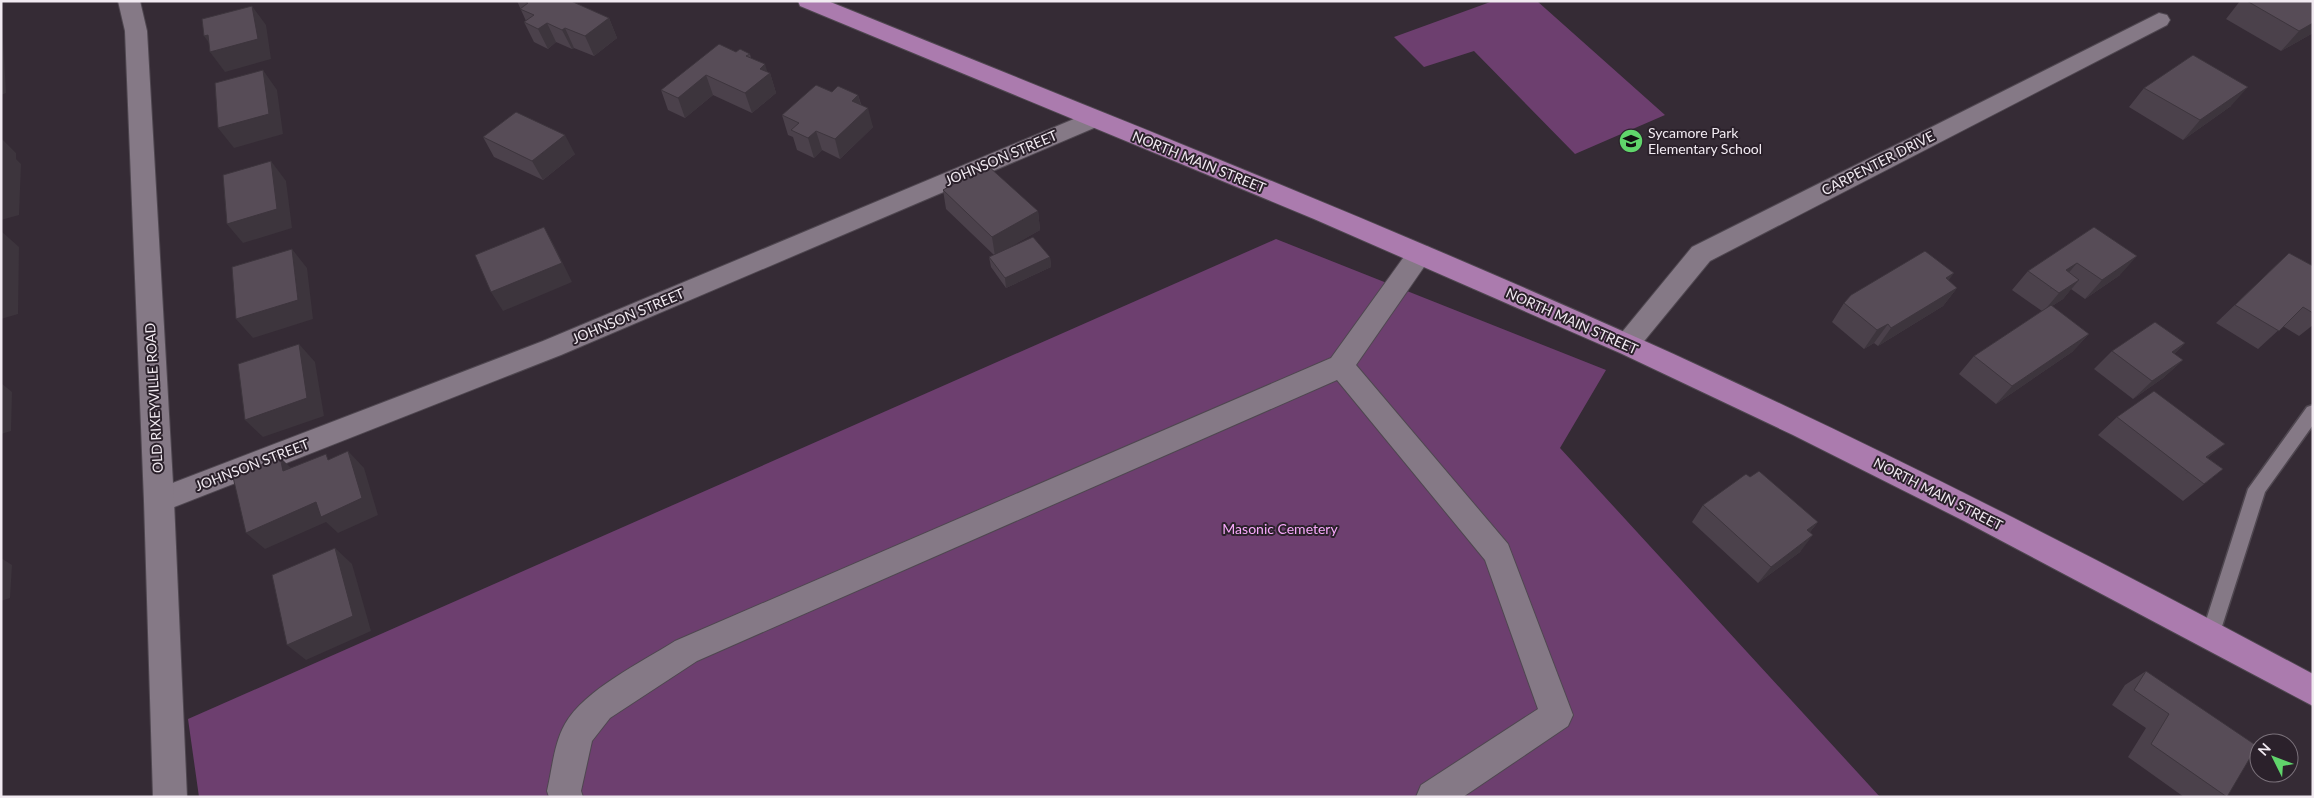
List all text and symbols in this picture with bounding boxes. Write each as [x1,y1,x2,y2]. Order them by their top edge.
place label: Sycamore Park Elementary School [1648,124,1762,157]
street label: JOHNSON STREET [942,126,1060,189]
street label: NORTH MAIN STREET [1130,127,1269,196]
street label: CARPENTER DRIVE [1818,127,1937,198]
school or university icon: Sycamore Park Elementary School [1618,128,1644,154]
street label: JOHNSON STREET [569,284,687,347]
street label: NORTH MAIN STREET [1504,284,1641,358]
street label: OLD RIXEYVILLE ROAD [141,322,166,474]
street label: JOHNSON STREET [192,435,312,494]
street label: NORTH MAIN STREET [1871,454,2006,534]
park label: Masonic Cemetery [1222,520,1338,537]
north arrow [2249,733,2299,783]
text: N [2254,739,2274,759]

